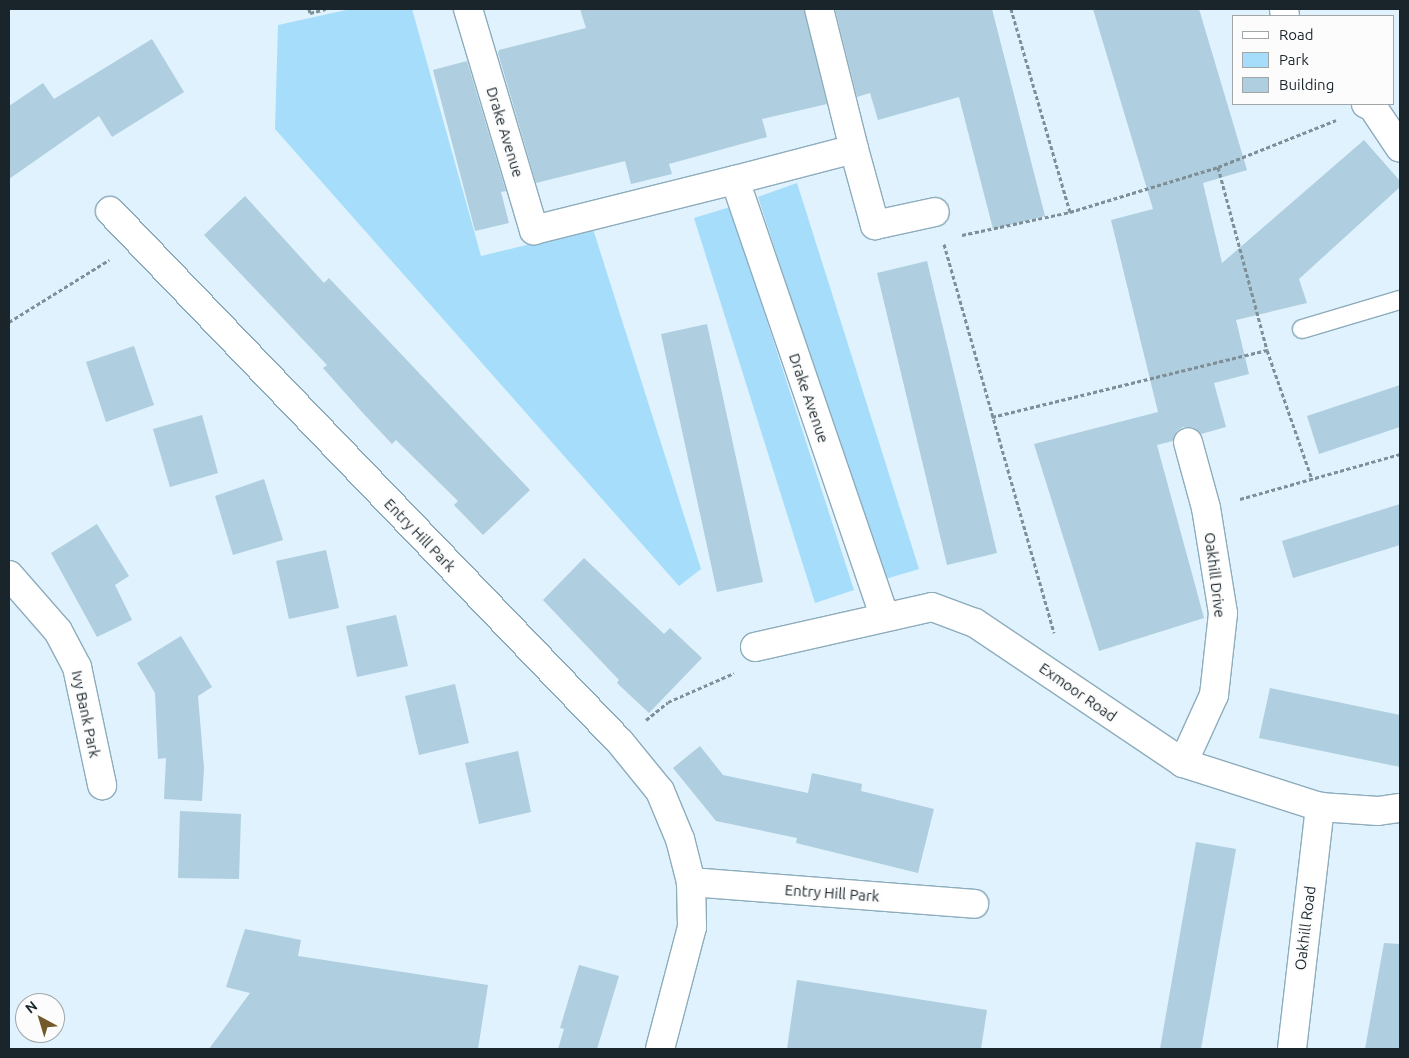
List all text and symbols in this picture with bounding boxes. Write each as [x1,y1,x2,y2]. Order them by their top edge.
legend [1232,15,1394,105]
text: Road [1279,26,1314,43]
text: Park [1279,51,1309,68]
text: Building [1279,76,1334,93]
street label: Drake Avenue [483,85,527,179]
street label: Drake Avenue [785,351,833,445]
street label: Entry Hill Park [381,495,459,575]
street label: Oakhill Drive [1201,531,1229,619]
street label: Exmoor Road [1036,659,1120,725]
street label: Ivy Bank Park [68,669,104,759]
street label: Entry Hill Park [784,881,880,905]
street label: Oakhill Road [1291,885,1319,971]
north arrow [15,993,65,1043]
text: N [22,998,40,1017]

